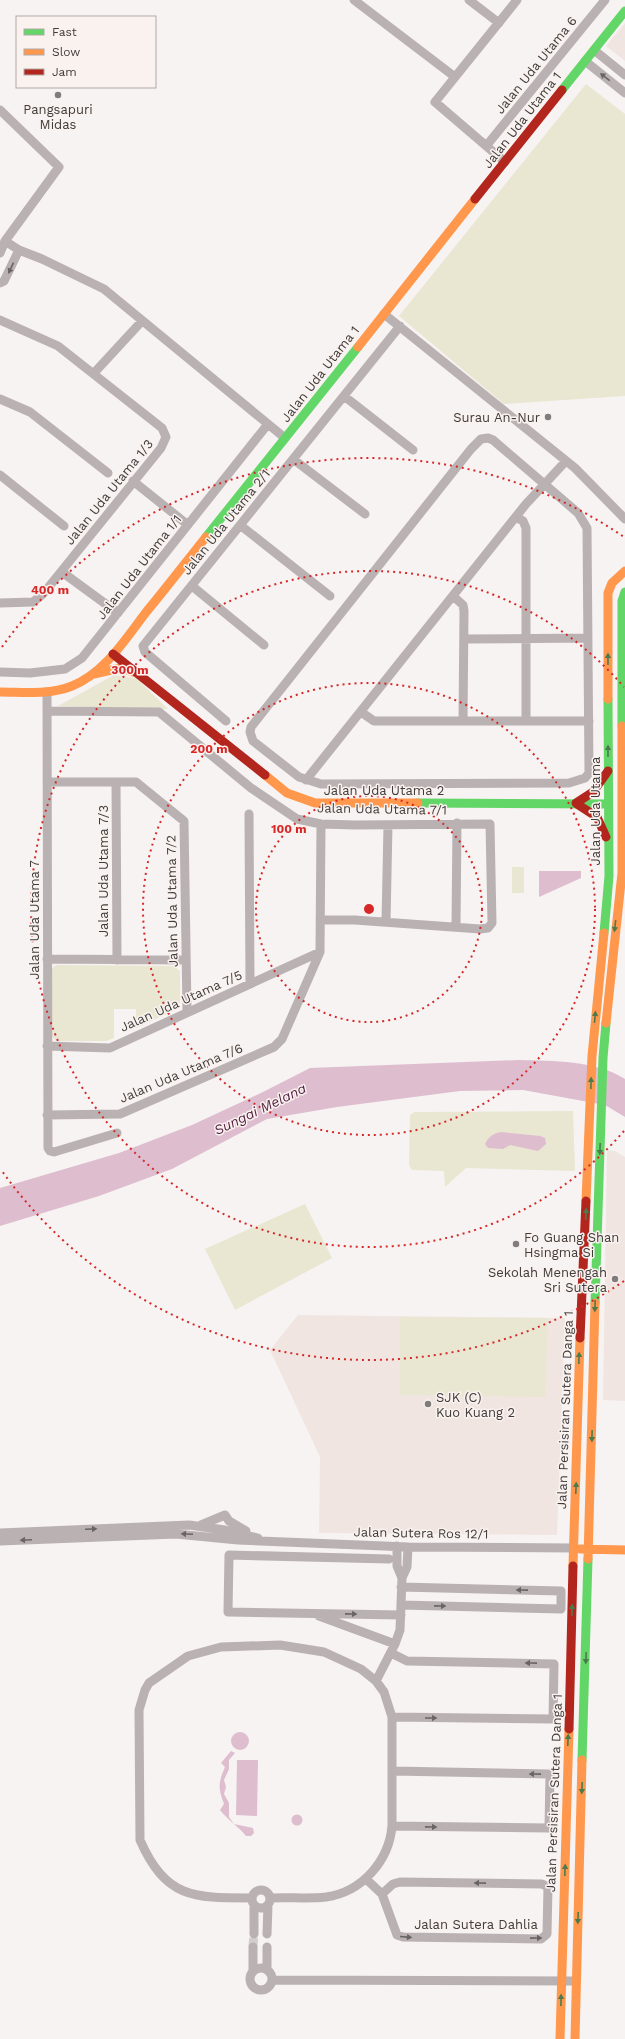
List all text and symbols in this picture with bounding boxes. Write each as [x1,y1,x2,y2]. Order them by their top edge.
street label: Jalan Uda Utama 6 [492,13,580,117]
legend [16,16,156,88]
text: Fast [52,25,77,39]
text: Slow [52,45,80,59]
text: Jam [52,65,77,79]
street label: Jalan Uda Utama 1 [480,69,564,171]
one-way arrow [600,72,611,81]
marker: Pangsapuri Midas [53,90,63,100]
place label: Pangsapuri Midas [23,102,93,132]
one-way arrow [7,262,13,274]
street label: Jalan Uda Utama 1 [278,323,362,425]
place label: Surau An-Nur [453,410,540,425]
marker: Surau An-Nur [543,412,553,422]
street label: Jalan Uda Utama 1/3 [62,436,156,548]
street label: Jalan Uda Utama 2/1 [179,466,273,578]
street label: Jalan Uda Utama 1/1 [94,512,184,622]
text: 400 m [31,583,69,597]
one-way arrow [605,652,611,665]
text: 300 m [111,663,149,677]
text: 200 m [190,742,228,756]
one-way arrow [605,744,611,757]
street label: Jalan Uda Utama [588,756,603,865]
street label: Jalan Uda Utama 2 [324,783,444,798]
street label: Jalan Uda Utama 7/1 [317,800,447,818]
street label: Jalan Uda Utama 7/3 [96,805,111,937]
text: 100 m [271,822,307,836]
street label: Jalan Uda Utama 7/2 [163,835,181,967]
street label: Jalan Uda Utama 7 [27,860,42,980]
centre of rings [362,902,376,916]
one-way arrow [612,920,619,932]
street label: Jalan Uda Utama 7/5 [118,967,244,1035]
one-way arrow [592,1011,599,1023]
street label: Jalan Uda Utama 7/6 [117,1040,245,1106]
one-way arrow [588,1076,594,1089]
water label: Sungai Melana [211,1080,309,1138]
one-way arrow [597,1143,603,1156]
one-way arrow [582,1208,589,1220]
place label: Fo Guang Shan Hsingma Si [524,1230,619,1260]
marker: Fo Guang Shan Hsingma Si [511,1239,521,1249]
place label: Sekolah Menengah Sri Sutera [488,1265,608,1295]
marker: Sekolah Menengah Sri Sutera [610,1274,620,1284]
one-way arrow [591,1300,598,1312]
street label: Jalan Persisiran Sutera Danga 1 [554,1311,576,1509]
one-way arrow [576,1352,583,1364]
place label: SJK (C) Kuo Kuang 2 [436,1390,515,1420]
marker: SJK (C) Kuo Kuang 2 [423,1399,433,1409]
one-way arrow [589,1430,595,1443]
one-way arrow [572,1482,579,1494]
street label: Jalan Sutera Ros 12/1 [353,1524,489,1542]
one-way arrow [85,1526,98,1532]
one-way arrow [180,1531,193,1537]
one-way arrow [19,1537,32,1543]
one-way arrow [515,1587,528,1593]
one-way arrow [434,1603,447,1609]
one-way arrow [569,1604,576,1616]
one-way arrow [345,1611,358,1617]
one-way arrow [583,1652,589,1665]
one-way arrow [524,1660,537,1666]
street label: Jalan Persisiran Sutera Danga 1 [543,1694,565,1892]
one-way arrow [425,1715,438,1721]
one-way arrow [565,1734,572,1746]
one-way arrow [528,1771,541,1777]
one-way arrow [579,1782,585,1795]
one-way arrow [425,1824,438,1830]
one-way arrow [561,1864,568,1876]
one-way arrow [473,1880,486,1886]
one-way arrow [575,1912,581,1925]
street label: Jalan Sutera Dahlia [414,1917,538,1932]
one-way arrow [400,1933,412,1940]
one-way arrow [530,1935,543,1941]
one-way arrow [558,1993,564,2006]

